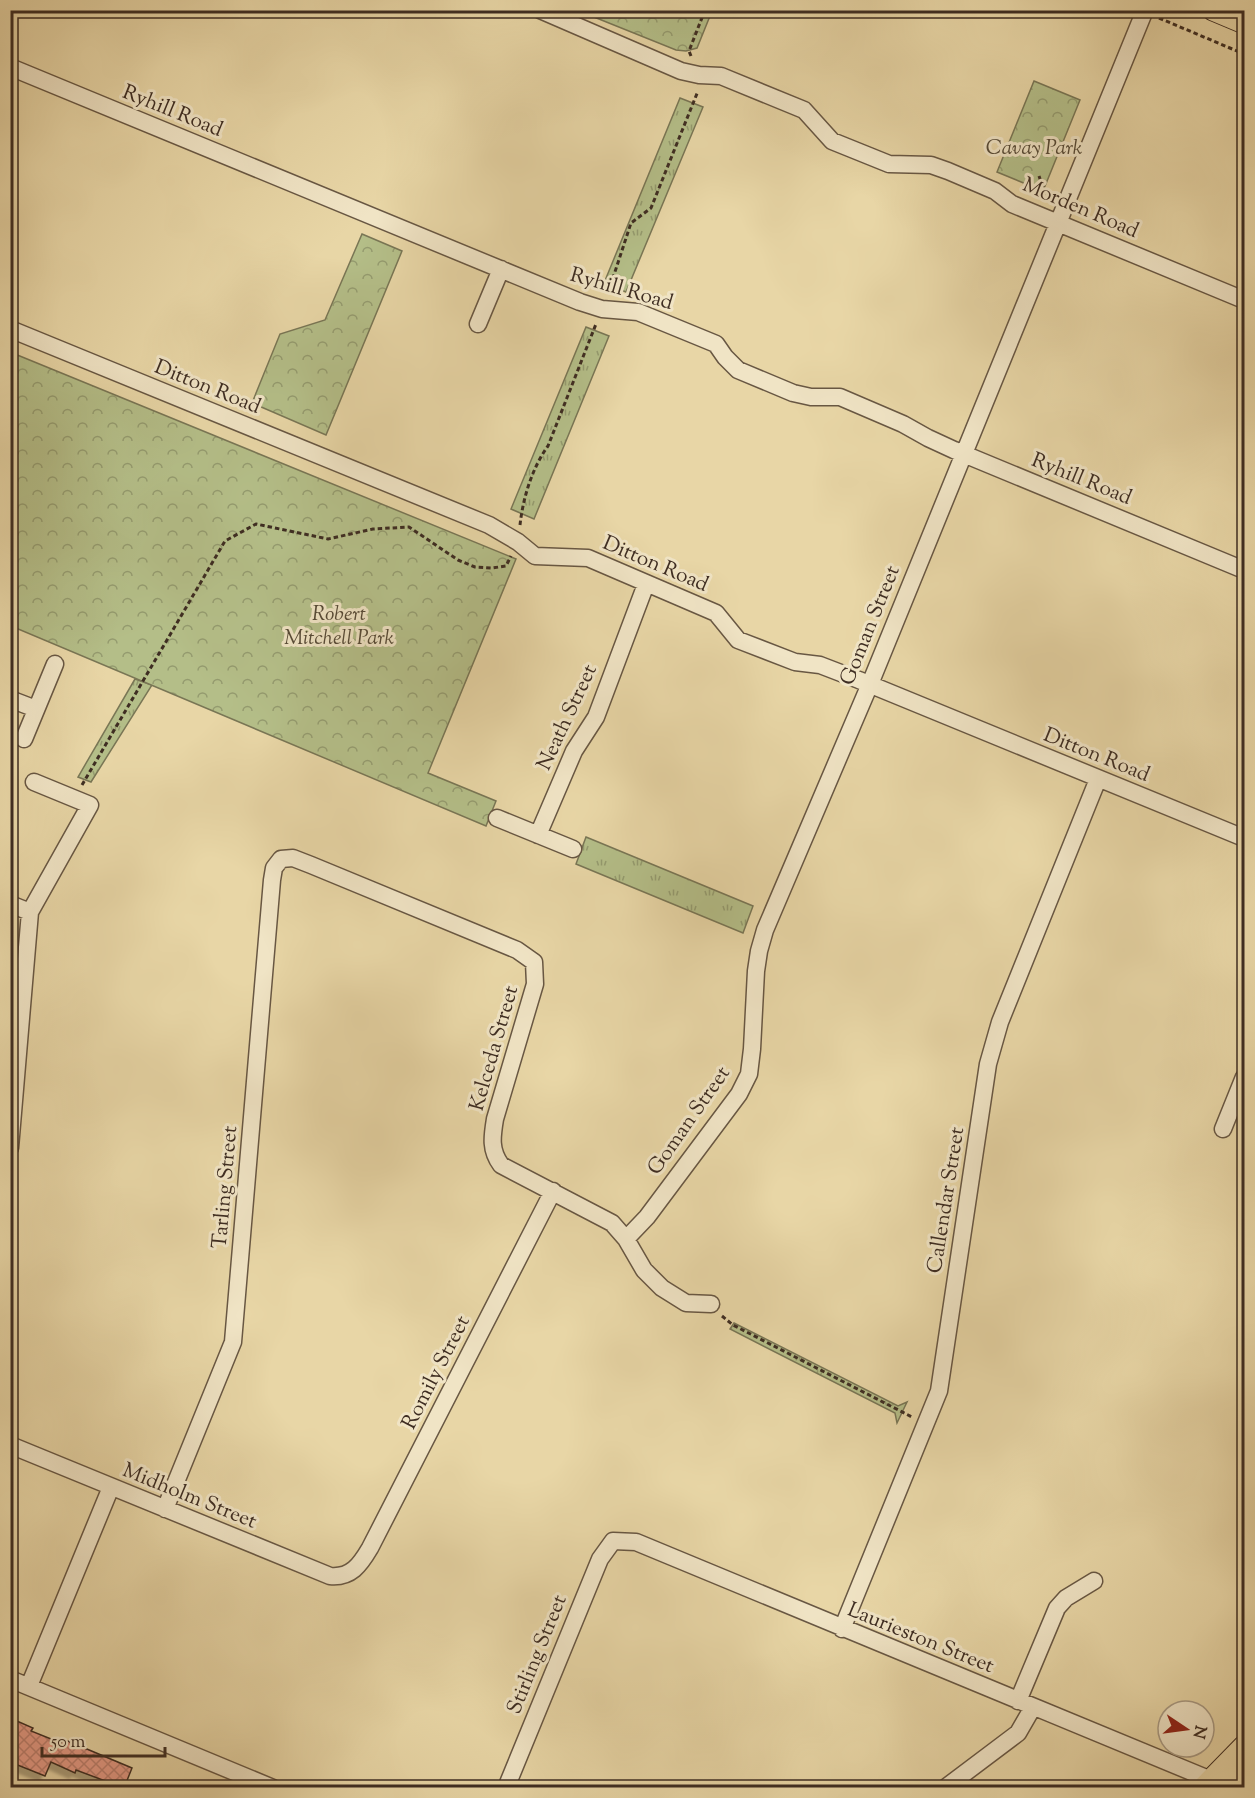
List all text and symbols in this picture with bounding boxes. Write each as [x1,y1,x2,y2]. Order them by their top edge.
street label: Ryhill Road [117,78,227,146]
park label: Cavay Park [986,134,1083,164]
street label: Morden Road [1017,171,1143,247]
street label: Ryhill Road [566,261,677,319]
street label: Ditton Road [150,353,265,423]
street label: Ryhill Road [1026,446,1136,514]
street label: Ditton Road [598,529,713,601]
street label: Goman Street [833,561,909,690]
park label: Robert Mitchell Park [284,600,395,654]
street label: Neath Street [530,660,605,776]
street label: Ditton Road [1039,721,1154,791]
street label: Kelceda Street [463,982,527,1115]
street label: Goman Street [641,1061,738,1182]
street label: Tarling Street [206,1125,246,1250]
street label: Callendar Street [921,1125,973,1276]
street label: Romily Street [395,1311,478,1435]
street label: Midholm Street [118,1456,261,1537]
street label: Stirling Street [500,1591,575,1719]
street label: Laurieston Street [842,1596,998,1682]
north arrow [1156,1699,1216,1759]
scale bar [42,1720,165,1758]
text: N [1185,1723,1211,1741]
text: 50 m [50,1730,86,1756]

